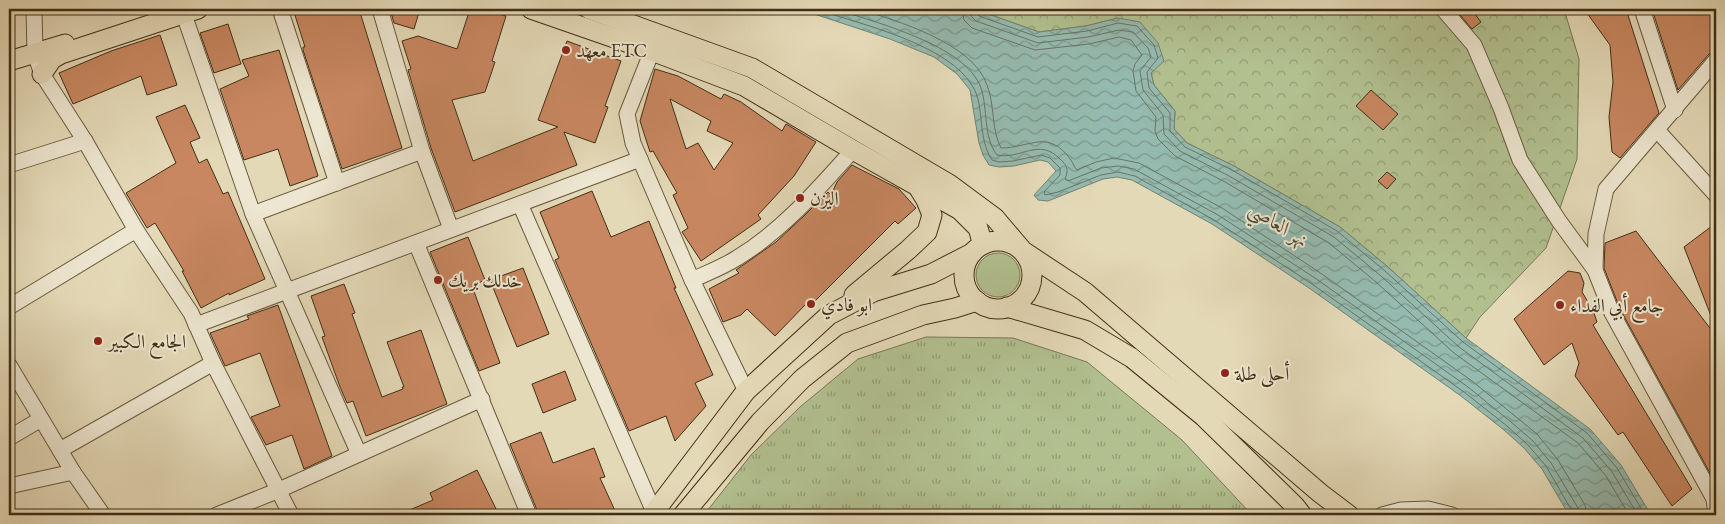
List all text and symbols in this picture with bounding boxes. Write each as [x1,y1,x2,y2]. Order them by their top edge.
place label: معهد ETC [576,38,647,63]
marker: معهد ETC [560,44,572,56]
place label: اليزن [810,186,839,211]
marker: اليزن [794,192,806,204]
water label: نهر العاصي [1241,195,1314,258]
place label: خدلك بريك [448,268,522,293]
marker: خدلك بريك [432,274,444,286]
place label: ابو فادي [821,292,872,320]
place label: جامع أبي الفداء [1570,293,1664,323]
marker: ابو فادي [805,298,817,310]
marker: جامع أبي الفداء [1554,299,1566,311]
place label: الجامع الكبير [106,329,186,359]
marker: الجامع الكبير [92,335,104,347]
place label: أحلى طلة [1234,361,1290,388]
marker: أحلى طلة [1219,367,1231,379]

